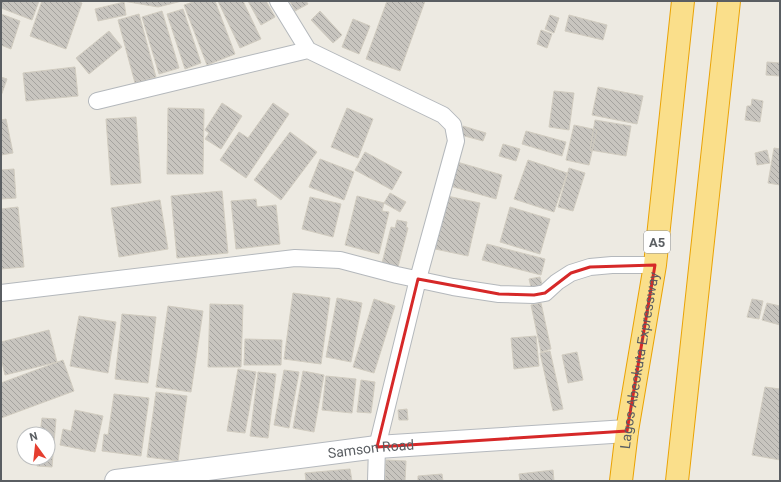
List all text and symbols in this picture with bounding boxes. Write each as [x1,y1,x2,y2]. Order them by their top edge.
road number: A5 [644,231,670,253]
street label: Lagos-Abeokuta Expressway [617,270,662,450]
north arrow [16,426,56,466]
text: N [28,429,39,444]
street label: Samson Road [327,437,415,461]

